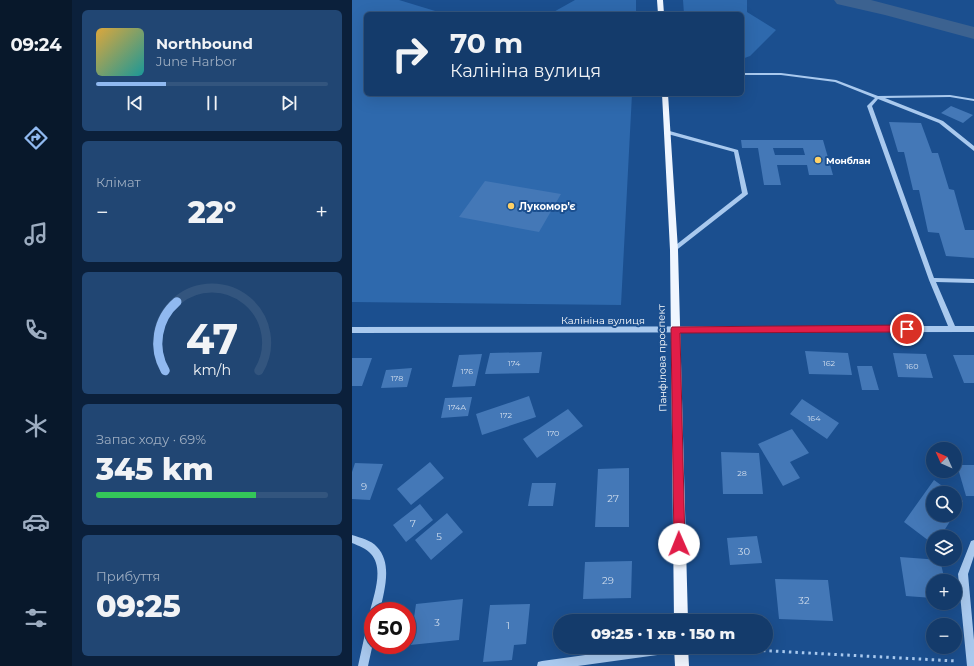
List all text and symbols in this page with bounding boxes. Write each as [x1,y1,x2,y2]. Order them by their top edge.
text: 70 m [450,26,523,60]
icon: right [384,28,436,80]
text: 09:24 [10,34,62,56]
text: Northbound [156,34,253,53]
text: June Harbor [156,53,237,69]
text: Калініна вулиця [450,60,601,82]
icon: previous [124,92,146,114]
icon: pause [201,92,223,114]
icon: next [278,92,300,114]
icon: directions [22,124,50,152]
marker: Монблан [813,155,823,165]
place label: Монблан [826,155,870,166]
text: Клімат [96,174,141,190]
text: 22° [188,194,236,231]
text: − [96,199,109,226]
text: + [315,199,328,226]
place label: Лукомор'є [519,200,576,213]
marker: Лукомор'є [506,201,516,211]
icon: music [22,220,50,248]
street label: Панфілова проспект [655,304,669,412]
pin [890,312,924,346]
text: 47 [186,314,238,364]
street label: Калініна вулиця [561,314,645,327]
icon: phone [22,316,50,344]
icon: arrive [896,318,918,340]
house number: 174 [508,358,521,368]
house number: 162 [823,358,836,368]
text: km/h [193,361,231,379]
house number: 160 [905,361,919,371]
house number: 176 [461,366,473,376]
house number: 178 [391,373,403,383]
house number: 174А [448,402,466,412]
house number: 172 [500,410,513,420]
icon: climate [22,412,50,440]
house number: 164 [807,413,821,423]
house number: 170 [547,428,559,438]
text: Запас ходу · 69% [96,431,206,447]
north arrow [926,442,962,478]
map controls [926,442,962,654]
text: 345 km [96,451,214,488]
house number: 28 [737,468,747,478]
house number: 9 [361,480,367,493]
button: search [926,486,962,522]
house number: 27 [607,492,619,505]
icon: car [22,508,50,536]
house number: 7 [410,517,416,530]
position arrow [658,523,700,565]
house number: 5 [436,530,442,543]
button: layers [926,530,962,566]
house number: 30 [738,545,751,558]
text: Прибуття [96,568,160,584]
house number: 29 [602,574,614,587]
button: + [926,574,962,610]
text: 09:25 [96,588,181,625]
house number: 32 [798,594,810,607]
speed limit sign: 50 [364,602,416,654]
icon: filters [22,604,50,632]
house number: 3 [434,616,440,629]
button: − [926,618,962,654]
house number: 1 [506,619,510,632]
text: 09:25 · 1 хв · 150 m [591,624,735,643]

